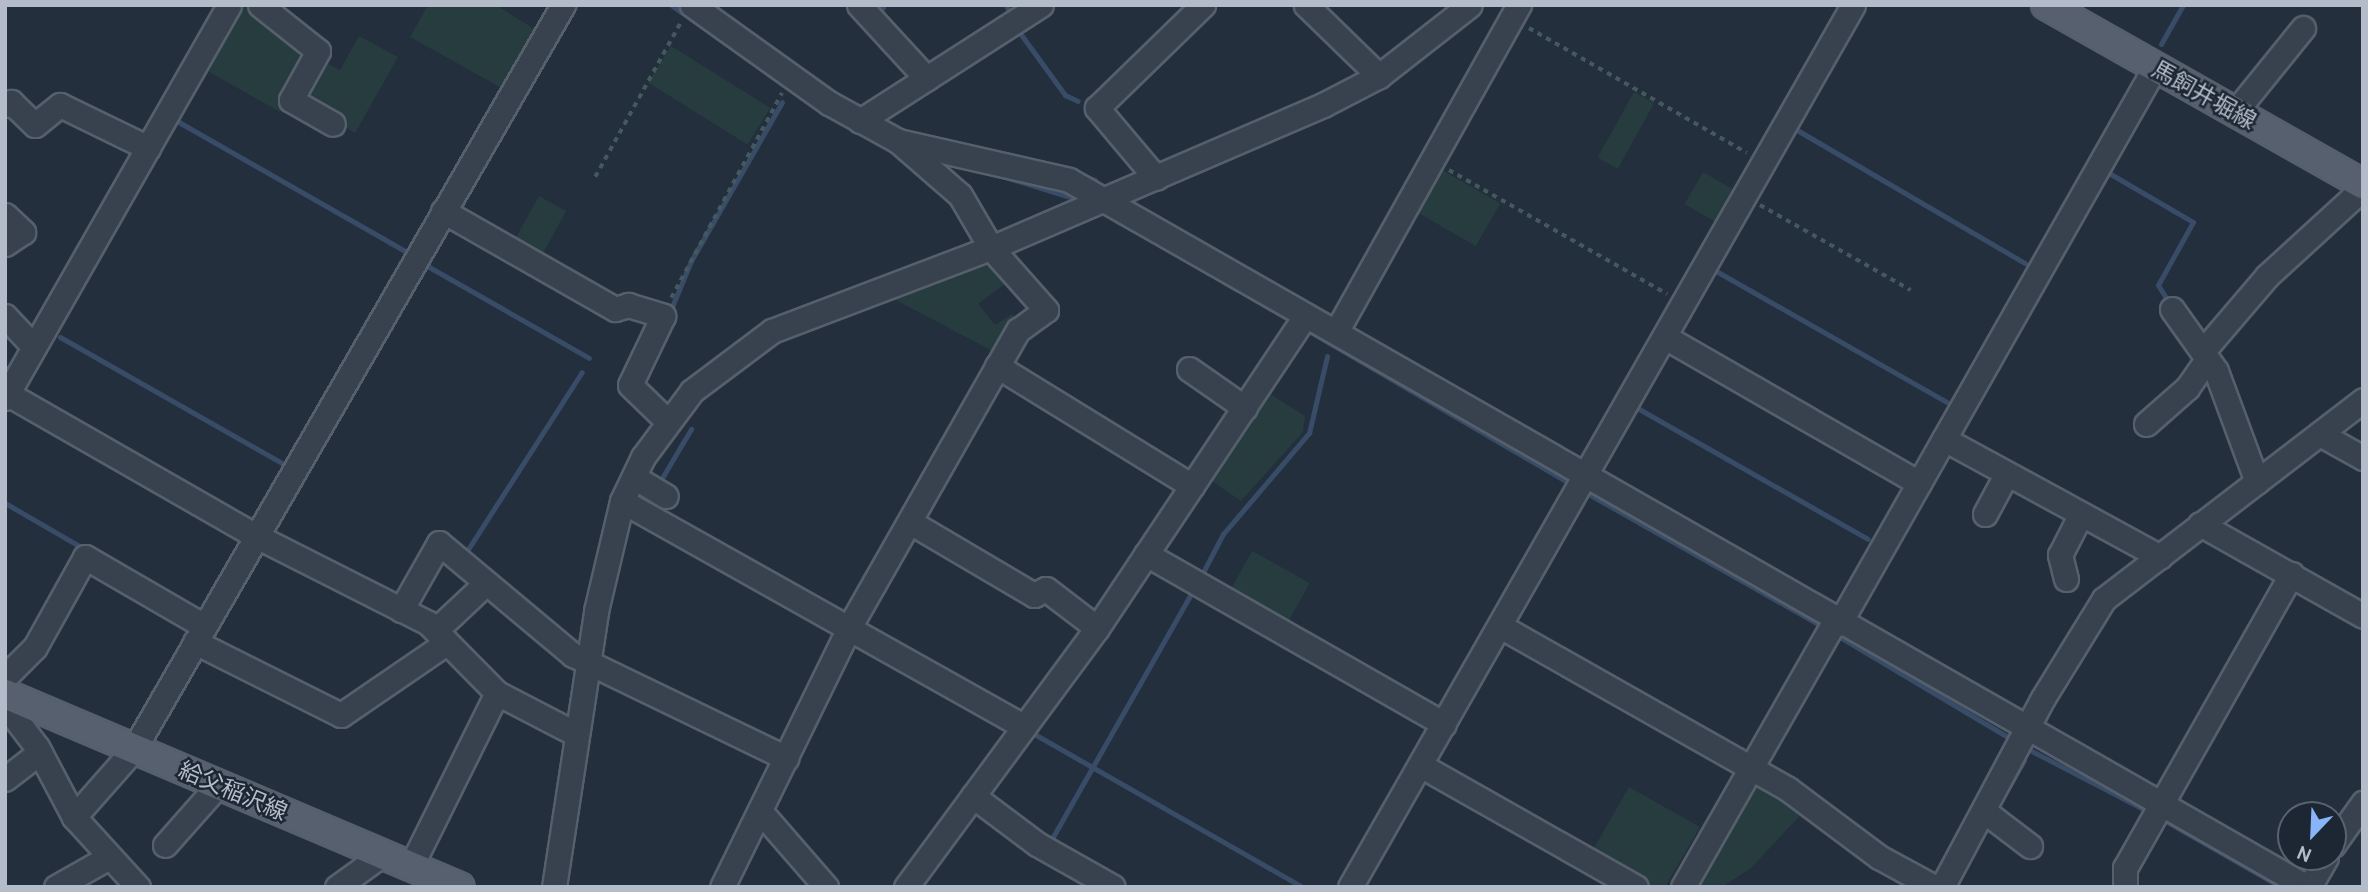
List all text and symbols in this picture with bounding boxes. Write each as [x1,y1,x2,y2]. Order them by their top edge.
street label: 馬飼井堀線 [2147,55,2261,135]
street label: 給父稲沢線 [175,756,291,826]
north arrow [2277,801,2347,871]
text: N [2294,841,2315,867]

